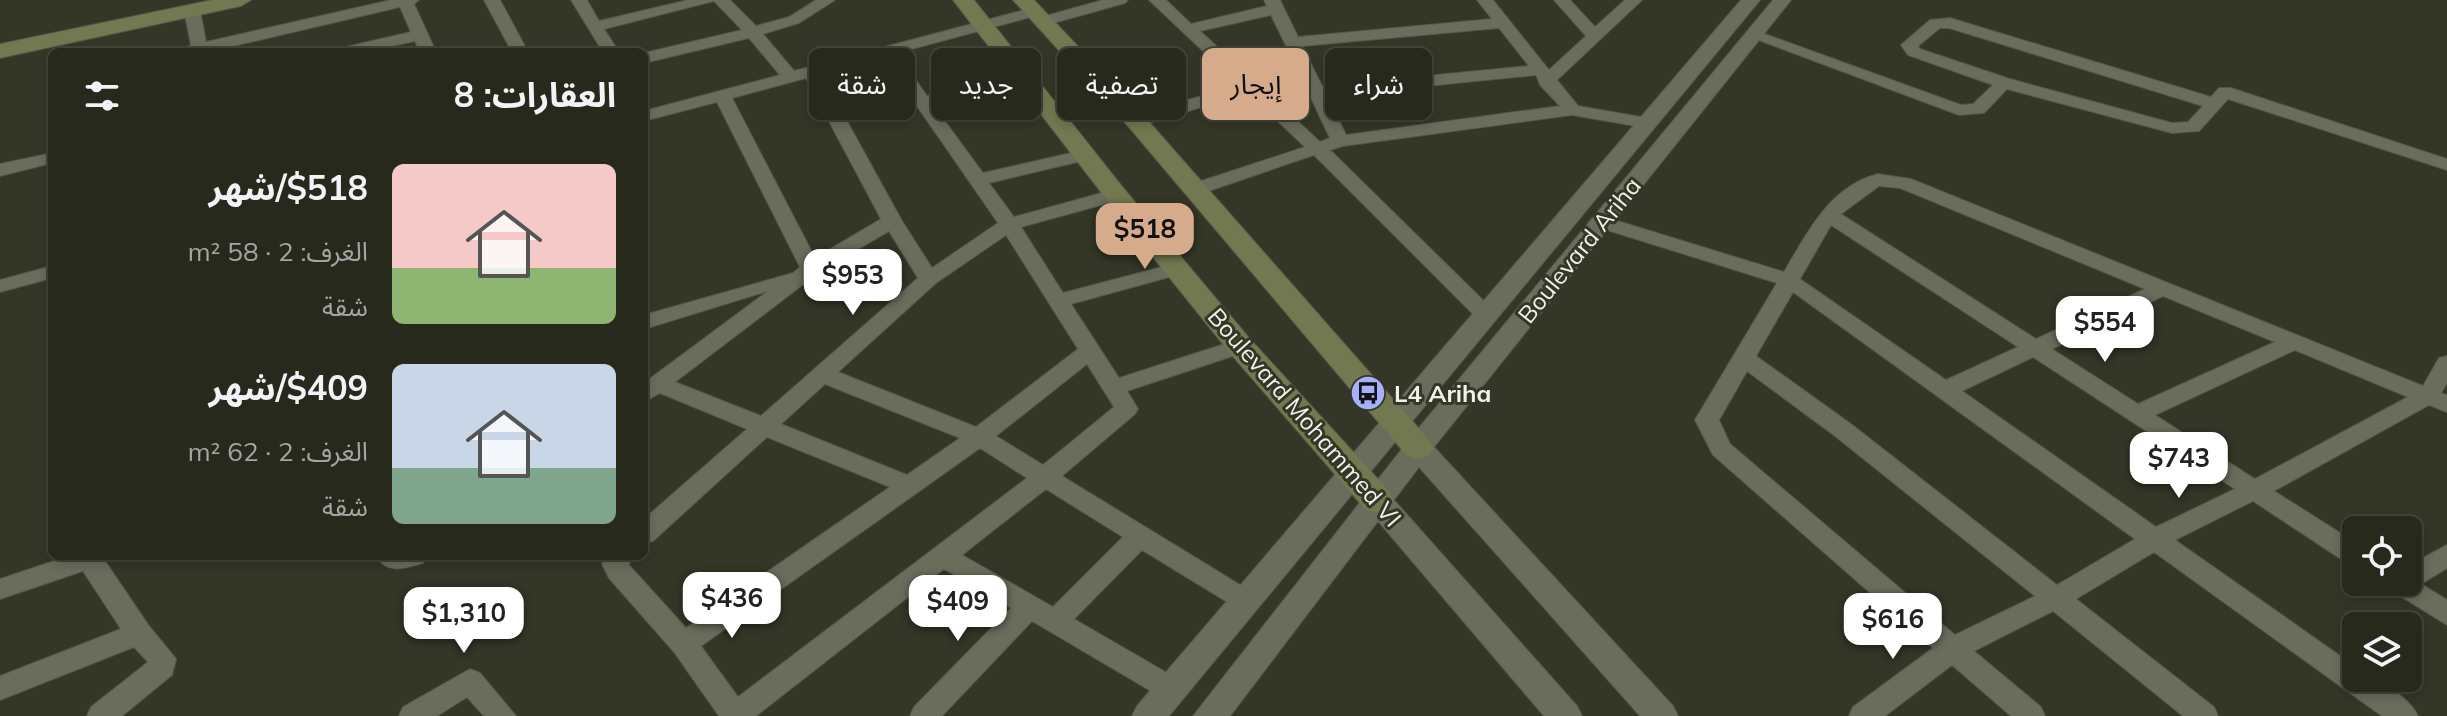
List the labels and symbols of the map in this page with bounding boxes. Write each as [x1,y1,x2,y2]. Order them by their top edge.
street label: Boulevard Ariha [1511,171,1647,329]
pin: $518 [1098,203,1192,271]
pin: $953 [806,249,900,317]
pin: $554 [2058,296,2152,364]
street label: Boulevard Mohammed VI [1202,301,1408,533]
bus stop icon: L4 Ariha [1349,374,1387,412]
place label: L4 Ariha [1394,378,1491,408]
pin: $743 [2132,432,2226,500]
pin: $436 [685,572,779,640]
pin: $409 [911,575,1005,643]
pin: $1,310 [399,587,529,655]
pin: $616 [1846,593,1940,661]

